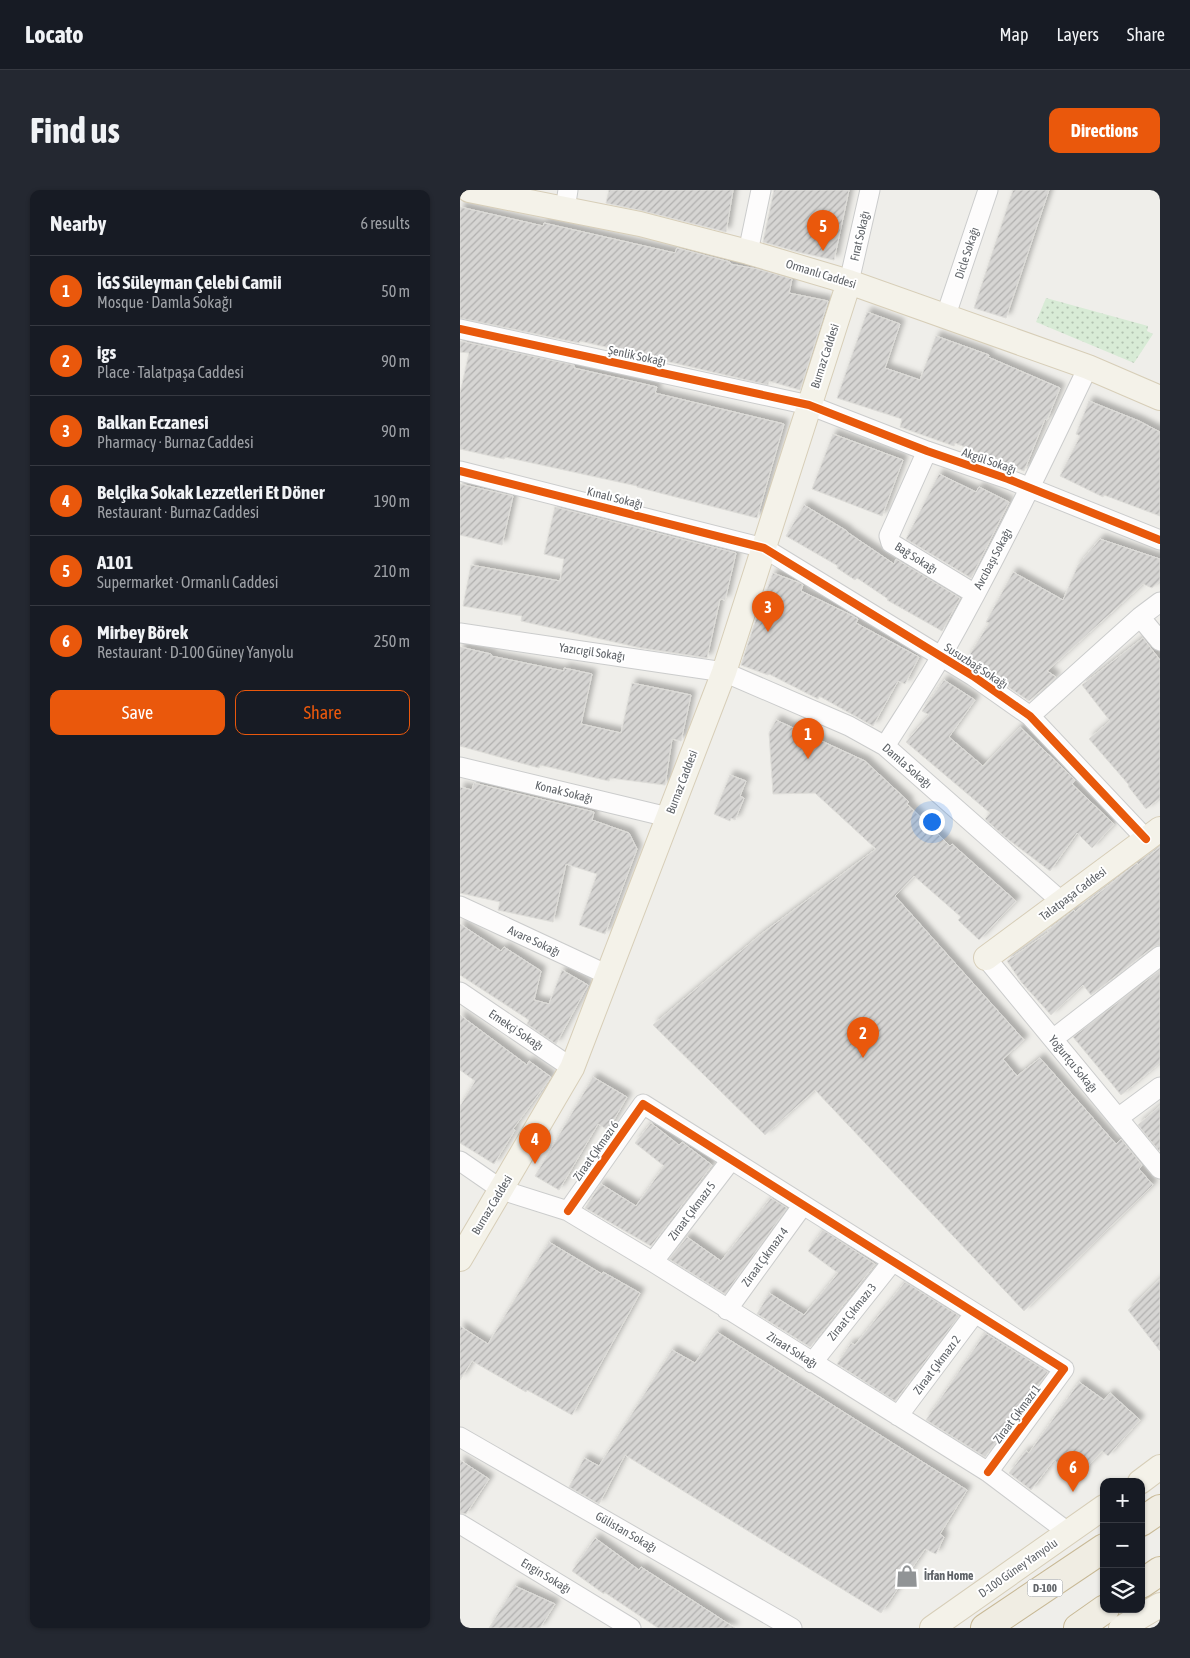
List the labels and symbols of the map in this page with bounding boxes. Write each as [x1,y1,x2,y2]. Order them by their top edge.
pin: 5 [807,210,839,251]
street label: Fırat Sokağı [847,210,873,262]
street label: Dicle Sokağı [952,225,982,281]
street label: Ormanlı Caddesi [784,257,858,291]
street label: Burnaz Caddesi [808,322,842,390]
street label: Şenlik Sokağı [607,343,667,369]
street label: Akgül Sokağı [960,445,1018,477]
street label: Kınalı Sokağı [586,484,644,512]
street label: Avcıbaşı Sokağı [971,526,1015,592]
street label: Bağ Sokağı [892,539,940,577]
pin: 3 [752,591,784,632]
street label: Yazıcıgil Sokağı [558,640,626,664]
street label: Susuzbağ Sokağı [942,640,1010,692]
pin: 1 [792,718,824,759]
street label: Damla Sokağı [879,741,935,791]
street label: Burnaz Caddesi [663,748,701,816]
street label: Konak Sokağı [534,778,594,806]
your location [919,809,945,835]
street label: Talatpaşa Caddesi [1037,864,1109,924]
street label: Avare Sokağı [505,923,563,959]
street label: Emekçi Sokağı [486,1007,546,1053]
pin: 2 [847,1017,879,1058]
street label: Yoğurtçu Sokağı [1046,1033,1100,1095]
street label: Ziraat Çıkmazı 6 [570,1118,622,1184]
pin: 4 [519,1123,551,1164]
street label: Burnaz Caddesi [469,1173,515,1237]
street label: Ziraat Çıkmazı 5 [665,1179,719,1243]
street label: Ziraat Çıkmazı 4 [739,1224,791,1289]
street label: Ziraat Çıkmazı 3 [825,1280,879,1344]
street label: Ziraat Sokağı [764,1329,820,1371]
street label: Ziraat Çıkmazı 2 [910,1333,964,1397]
street label: Ziraat Çıkmazı 1 [990,1382,1044,1446]
pin: 6 [1057,1451,1089,1492]
street label: Gülistan Sokağı [593,1509,659,1555]
street label: D-100 Güney Yanyolu [976,1535,1060,1601]
street label: Engin Sokağı [518,1556,574,1596]
shop icon: İrfan Home [894,1563,920,1589]
place label: İrfan Home [924,1568,974,1583]
road number: D-100 [1028,1580,1062,1596]

